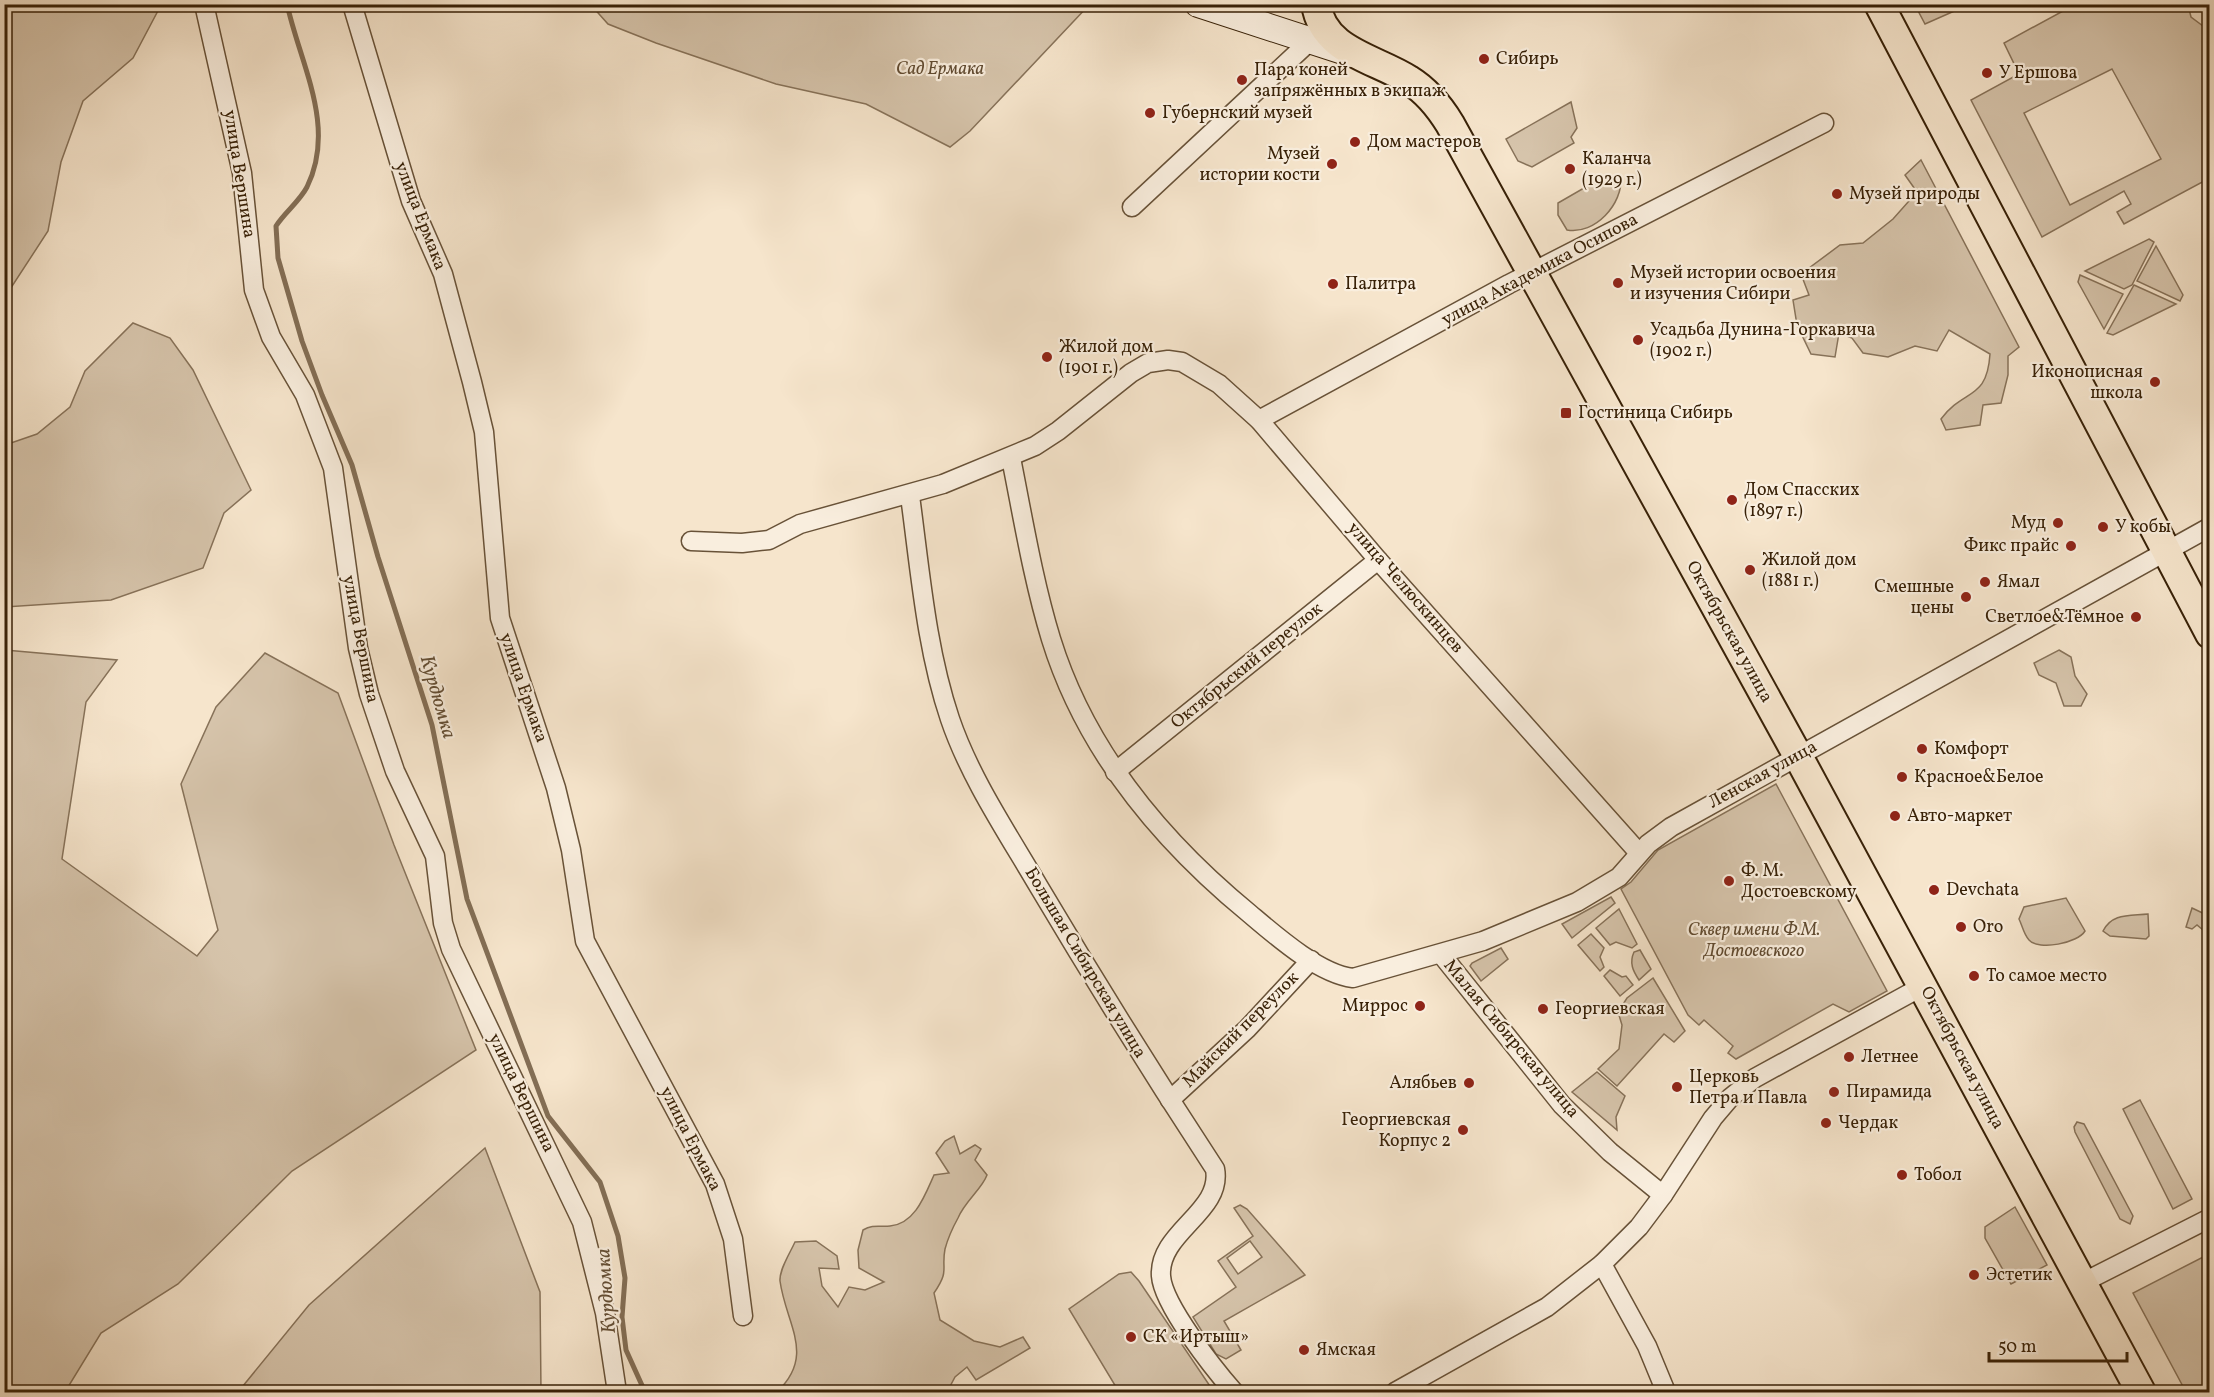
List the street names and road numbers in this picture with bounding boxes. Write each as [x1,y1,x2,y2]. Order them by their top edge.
street label: улица Вершина [217,108,261,240]
street label: улица Ермака [388,158,452,274]
street label: улица Академика Осипова [1437,207,1643,333]
street label: улица Челюскинцев [1341,517,1469,659]
street label: Октябрьская улица [1680,556,1778,708]
street label: улица Вершина [335,573,385,705]
street label: Октябрьский переулок [1166,597,1329,735]
street label: улица Ермака [493,630,553,746]
street label: Ленская улица [1704,735,1822,815]
street label: Большая Сибирская улица [1018,863,1152,1063]
street label: Малая Сибирская улица [1437,954,1585,1124]
street label: Майский переулок [1177,966,1305,1094]
street label: Октябрьская улица [1914,982,2010,1134]
street label: улица Вершина [481,1029,561,1157]
street label: улица Ермака [653,1082,727,1196]

